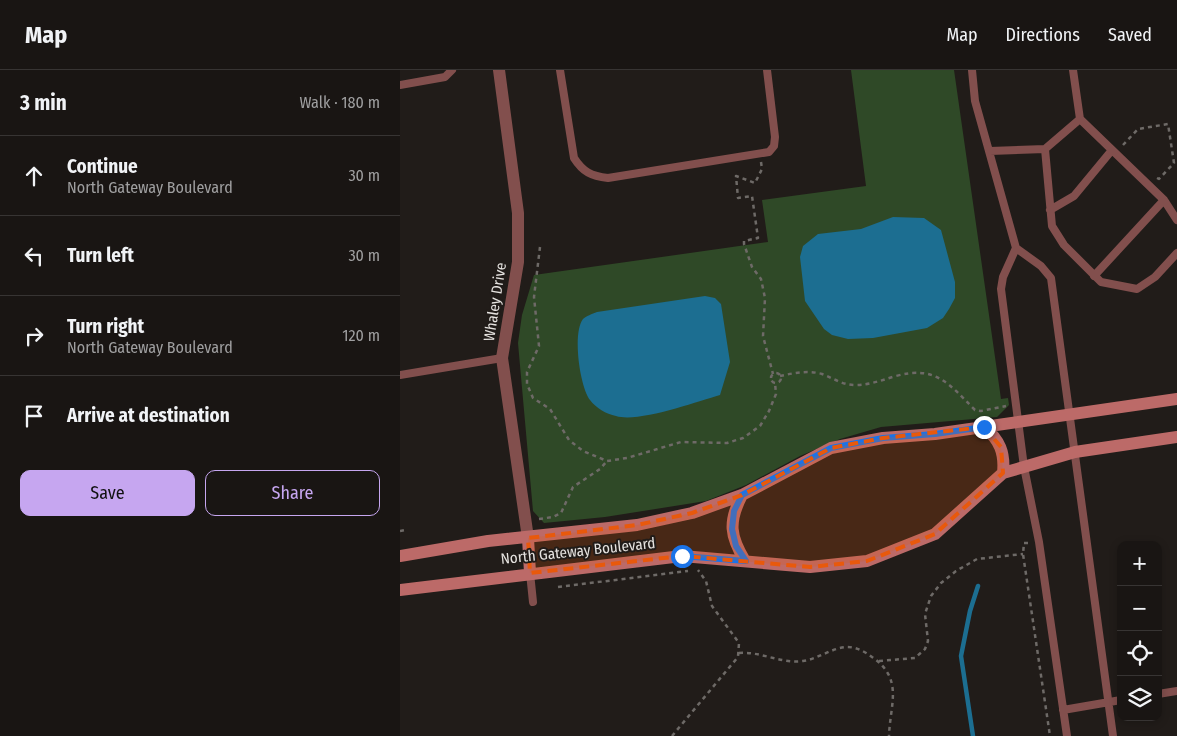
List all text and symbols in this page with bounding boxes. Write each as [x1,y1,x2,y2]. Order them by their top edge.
text: Map [25,21,67,49]
text: Map [946,24,978,46]
text: Directions [1006,24,1080,46]
text: Saved [1108,24,1152,46]
text: 3 min [20,90,67,116]
text: Walk · 180 m [300,93,380,112]
text: Continue [67,155,138,178]
icon: ahead [20,162,48,190]
text: 30 m [348,166,380,185]
text: North Gateway Boulevard [67,178,233,197]
icon: left [20,242,48,270]
text: Turn left [67,244,134,267]
text: 30 m [348,246,380,265]
street label: Whaley Drive [480,261,510,343]
text: Turn right [67,315,144,338]
icon: right [20,322,48,350]
text: 120 m [342,326,380,345]
text: North Gateway Boulevard [67,338,233,357]
icon: arrive [20,402,48,430]
text: Arrive at destination [67,404,230,427]
route end [973,416,996,439]
button: Save [20,470,195,516]
button: Share [205,470,380,516]
street label: North Gateway Boulevard [500,534,656,568]
map controls [1117,541,1162,721]
button: + [1117,541,1162,586]
route start [671,545,694,568]
button: − [1117,586,1162,631]
button: locate [1117,631,1162,676]
button: layers [1117,676,1162,721]

